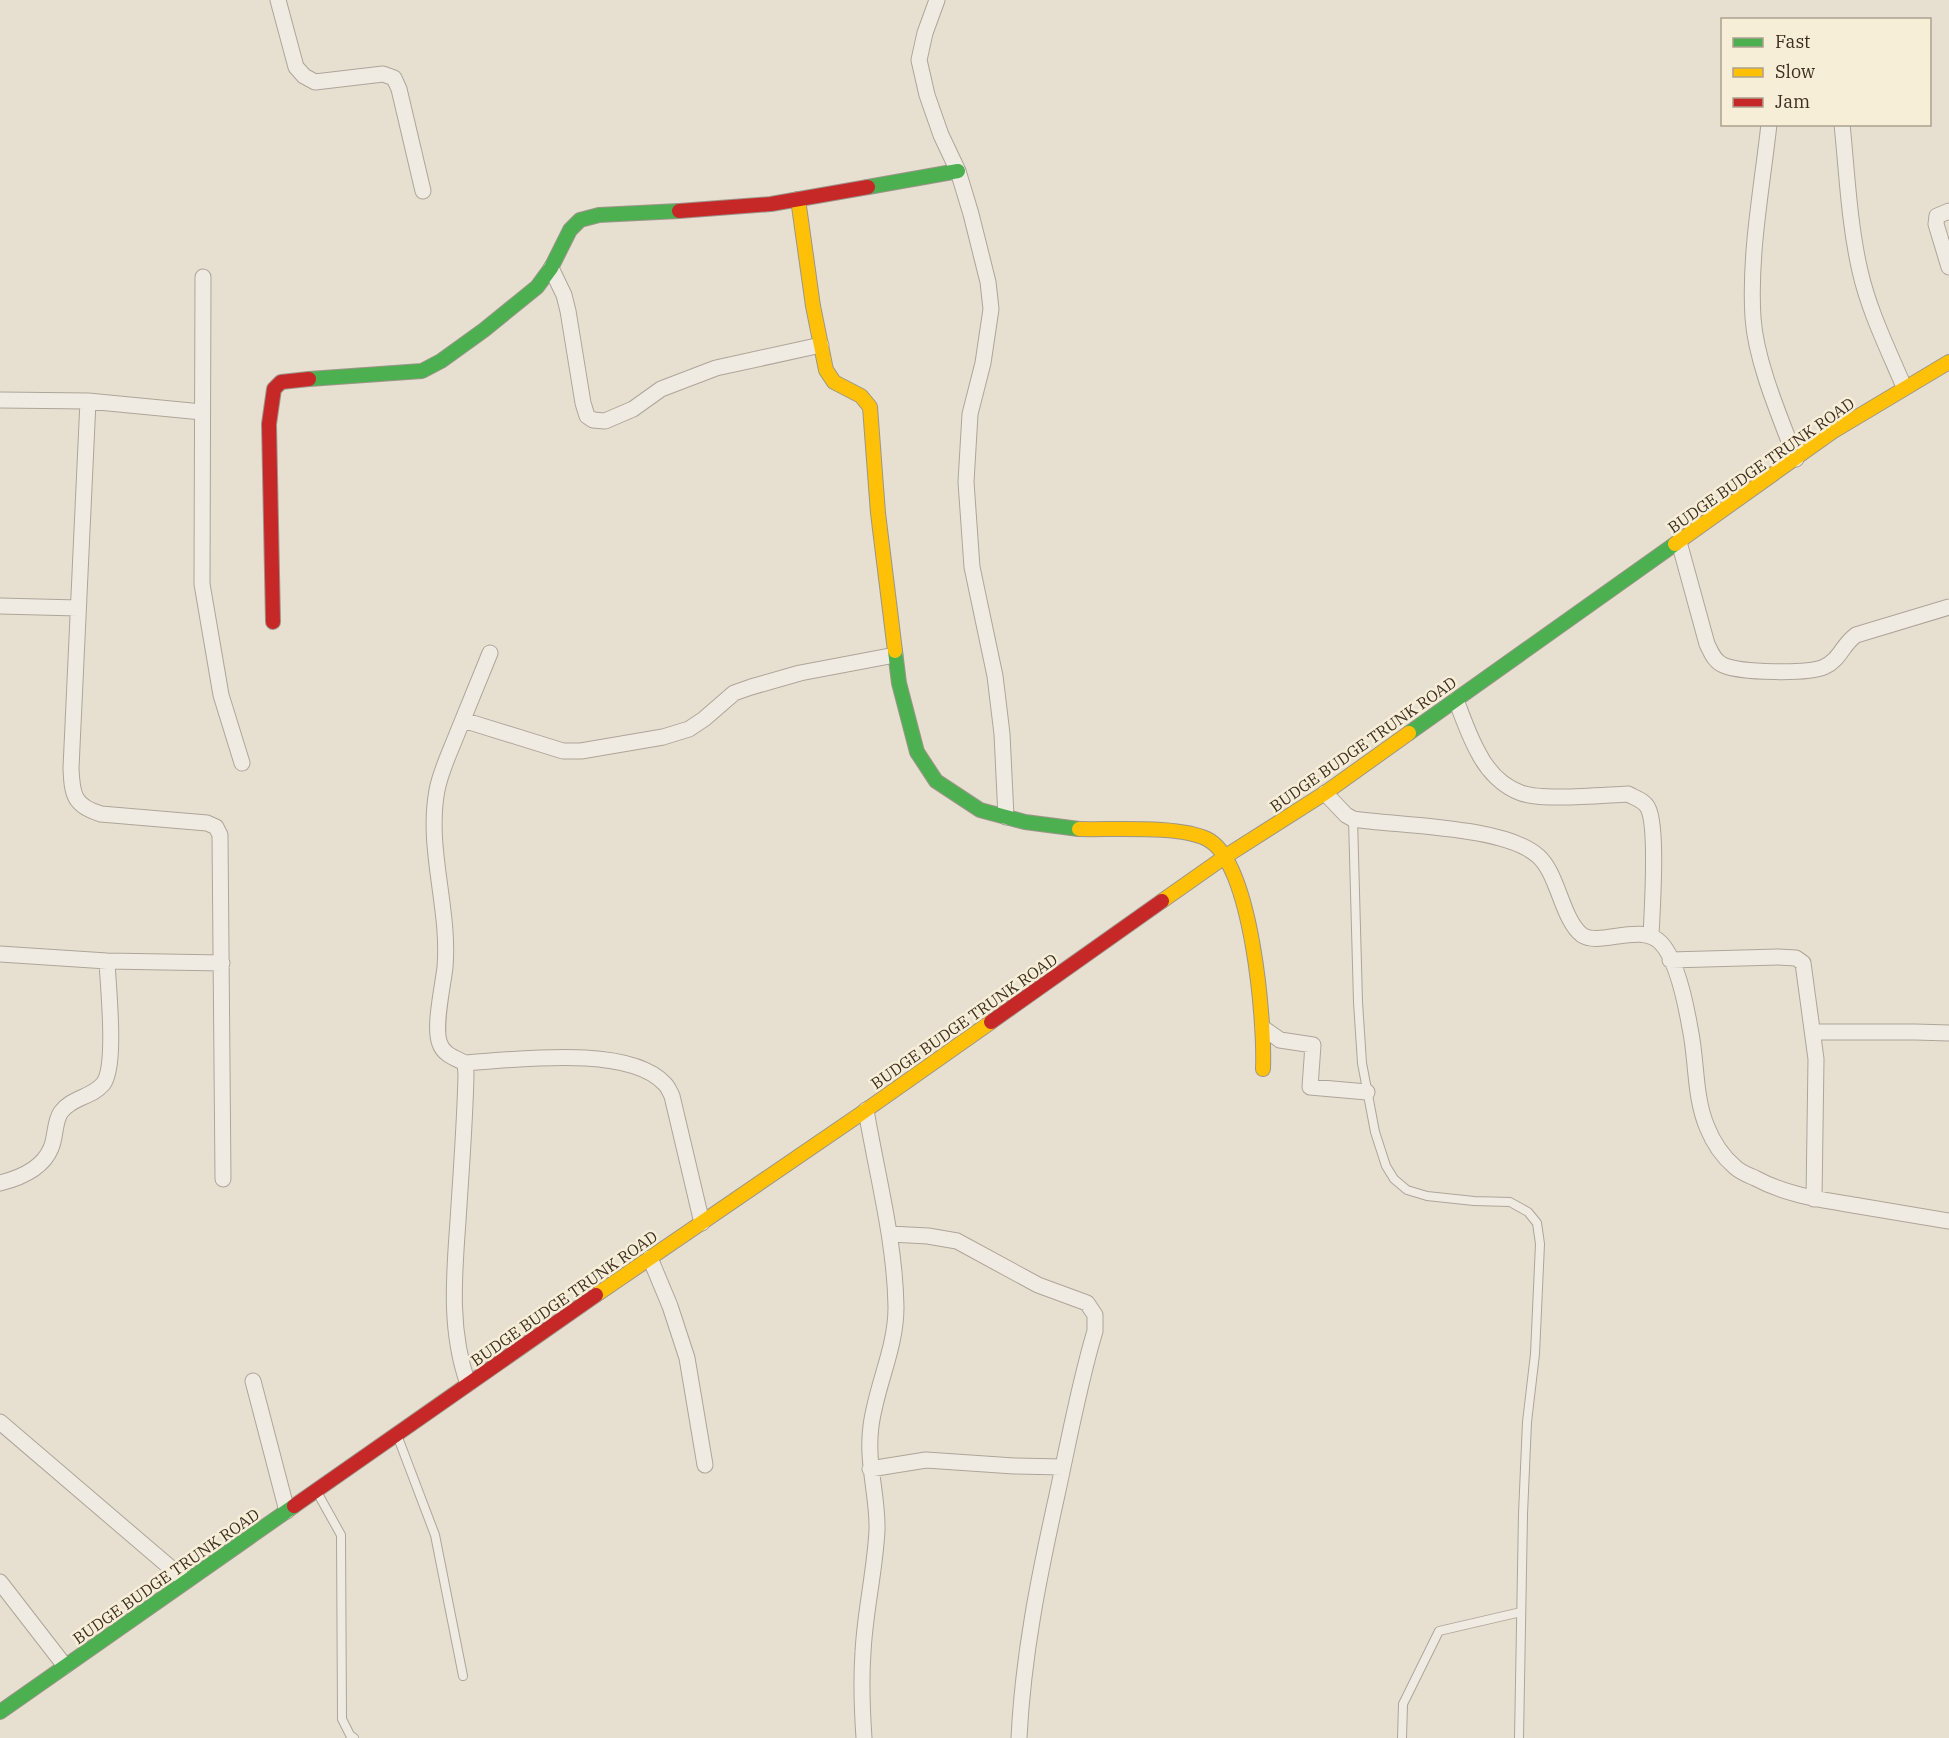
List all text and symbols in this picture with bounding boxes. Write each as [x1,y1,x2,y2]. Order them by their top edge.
legend [1721,18,1931,126]
text: Fast [1775,30,1810,53]
text: Slow [1775,60,1815,83]
text: Jam [1775,90,1810,113]
street label: BUDGE BUDGE TRUNK ROAD [1664,393,1858,537]
street label: BUDGE BUDGE TRUNK ROAD [1266,672,1460,816]
street label: BUDGE BUDGE TRUNK ROAD [867,949,1061,1093]
street label: BUDGE BUDGE TRUNK ROAD [467,1226,661,1370]
street label: BUDGE BUDGE TRUNK ROAD [69,1504,263,1648]

